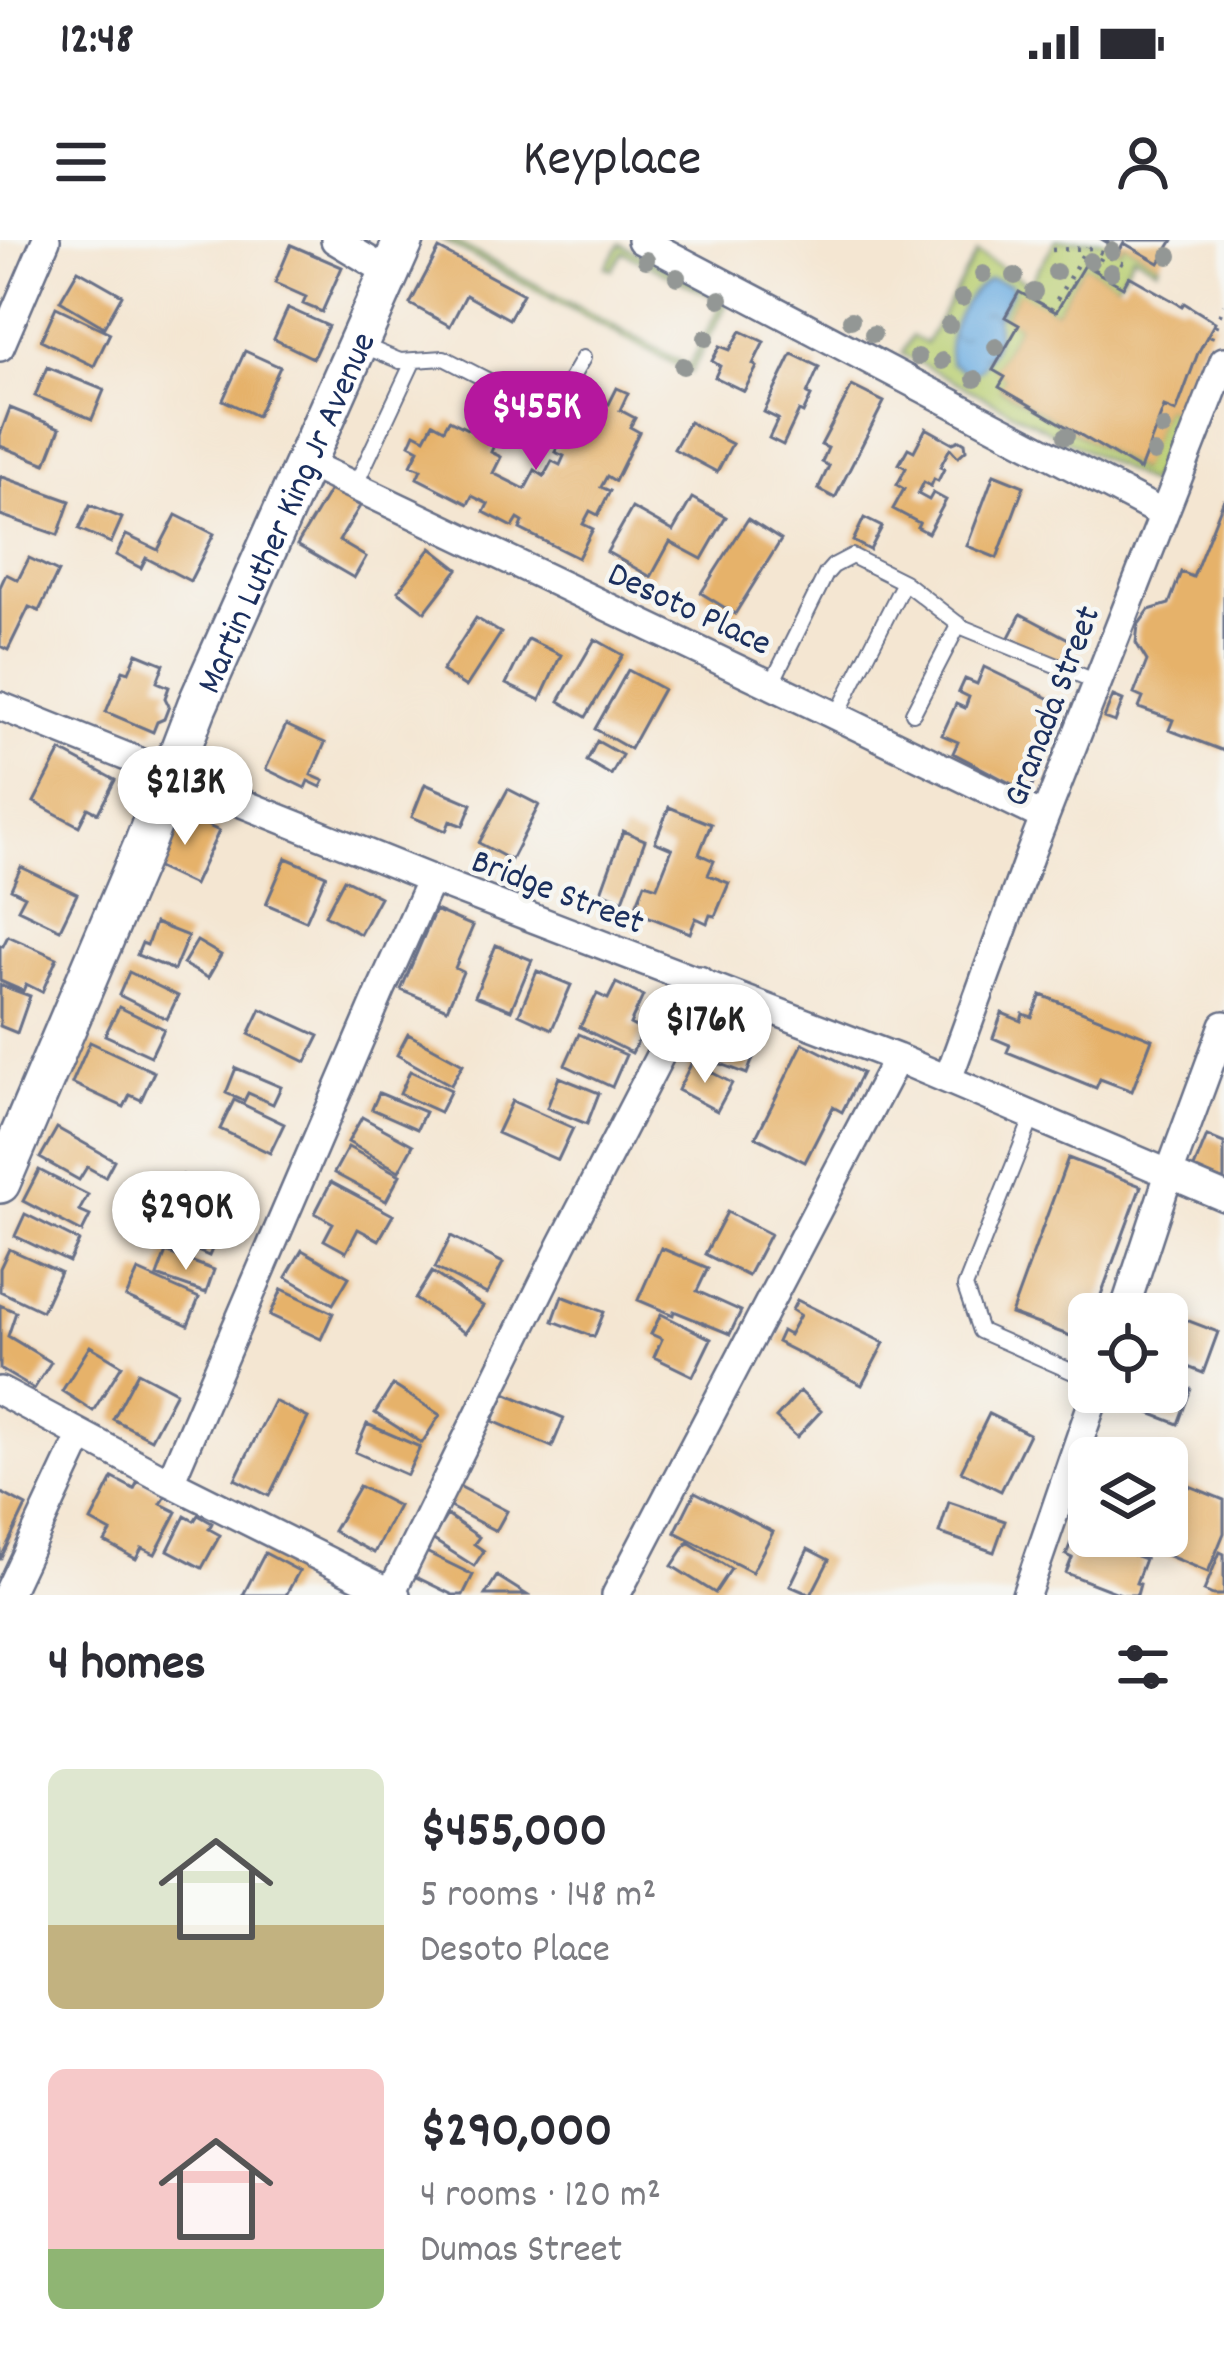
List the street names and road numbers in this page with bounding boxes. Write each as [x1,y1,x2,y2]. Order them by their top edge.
street label: Martin Luther King Jr Avenue [186,325,392,703]
street label: Desoto Place [598,551,779,672]
street label: Granada Street [992,599,1117,815]
street label: Bridge Street [463,838,651,951]

